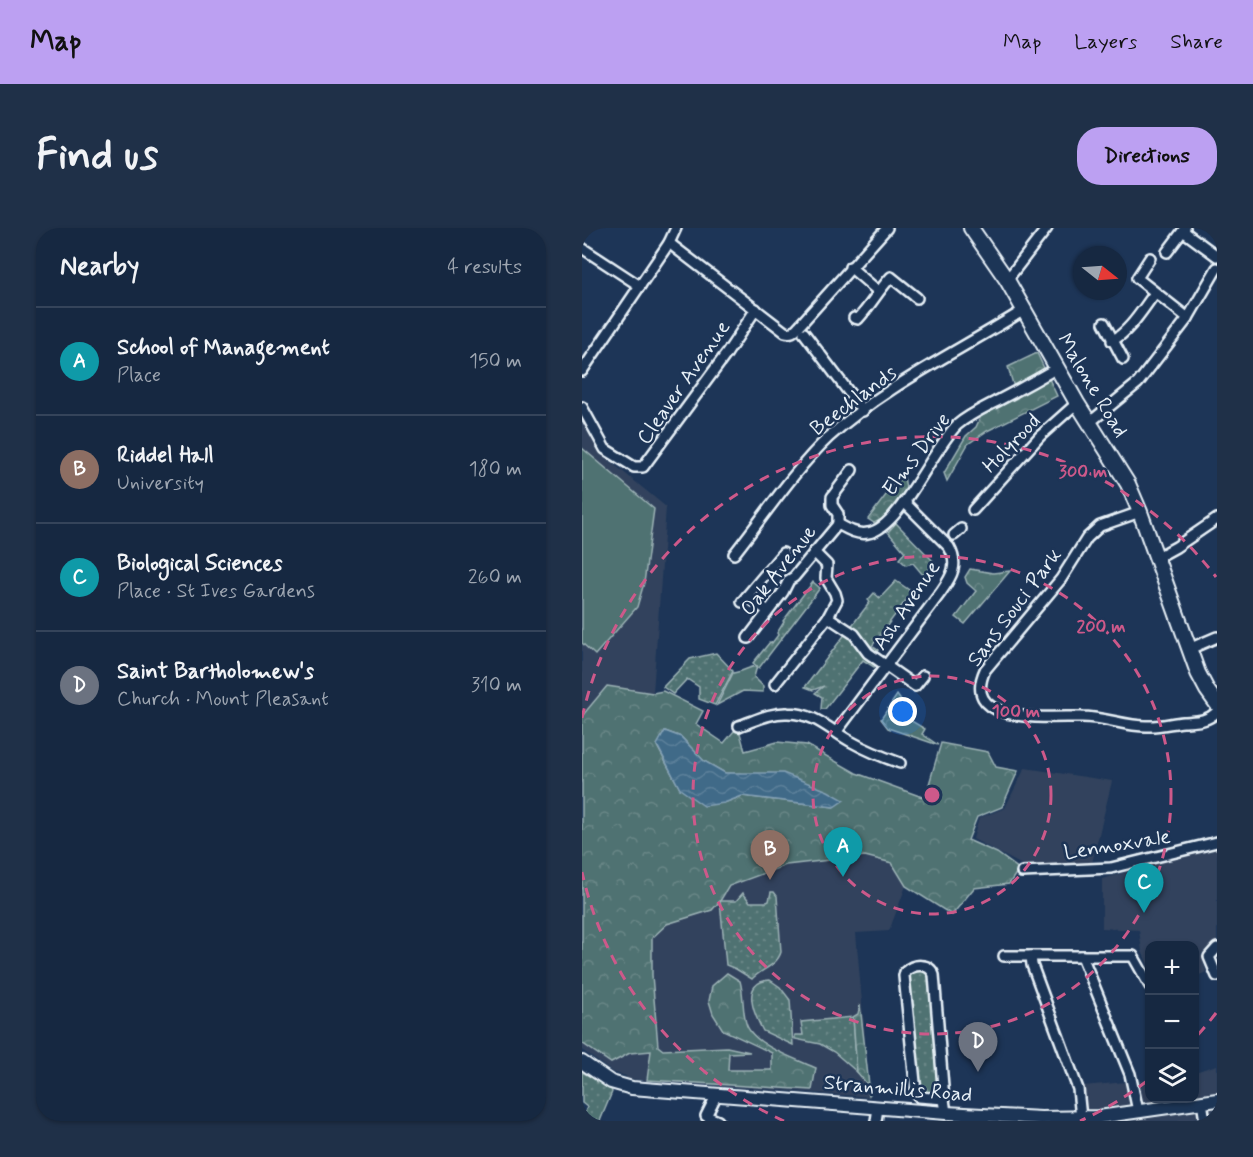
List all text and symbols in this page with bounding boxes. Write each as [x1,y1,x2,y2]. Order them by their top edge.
text: Map [30,24,81,61]
text: Map [1003,28,1041,56]
text: Layers [1074,28,1137,56]
text: Share [1170,28,1223,56]
button: Directions [1077,127,1217,185]
text: Find us [36,129,158,184]
north arrow [1073,246,1127,300]
text: Nearby [60,250,139,284]
text: 4 results [447,254,522,281]
street label: Cleaver Avenue [631,315,737,450]
street label: Malone Road [1050,328,1134,443]
text: School of Management [117,334,330,362]
text: A [73,348,86,375]
text: 150 m [469,348,522,375]
street label: Beechlands [805,359,903,443]
text: Place [117,362,161,389]
street label: Elms Drive [876,407,957,502]
street label: Holyrood [976,408,1047,480]
text: Riddel Hall [117,442,214,470]
text: B [73,456,86,483]
text: 180 m [469,456,522,483]
text: 300 m [1059,460,1107,484]
text: University [117,470,204,497]
street label: Oak Avenue [734,519,823,622]
street label: Sans Souci Park [961,542,1069,673]
text: Biological Sciences [117,550,283,578]
street label: Ash Avenue [866,555,947,656]
text: C [72,564,87,591]
text: 260 m [468,564,522,591]
text: Place · St Ives Gardens [117,578,315,605]
text: 200 m [1076,615,1126,639]
text: Saint Bartholomew's [117,658,314,686]
text: D [73,672,86,699]
text: 310 m [471,672,522,699]
text: Church · Mount Pleasant [117,686,329,713]
your location [888,697,917,726]
text: 100 m [992,700,1040,724]
centre of rings [922,785,942,805]
street label: Lennoxvale [1062,823,1173,867]
pin: A [824,828,862,877]
pin: B [750,830,789,880]
pin: C [1124,864,1164,913]
map controls [1145,941,1199,1103]
button: + [1145,941,1199,995]
button: − [1145,995,1199,1049]
pin: D [958,1022,998,1072]
button: layers [1145,1049,1199,1103]
street label: Stranmillis Road [822,1069,973,1109]

